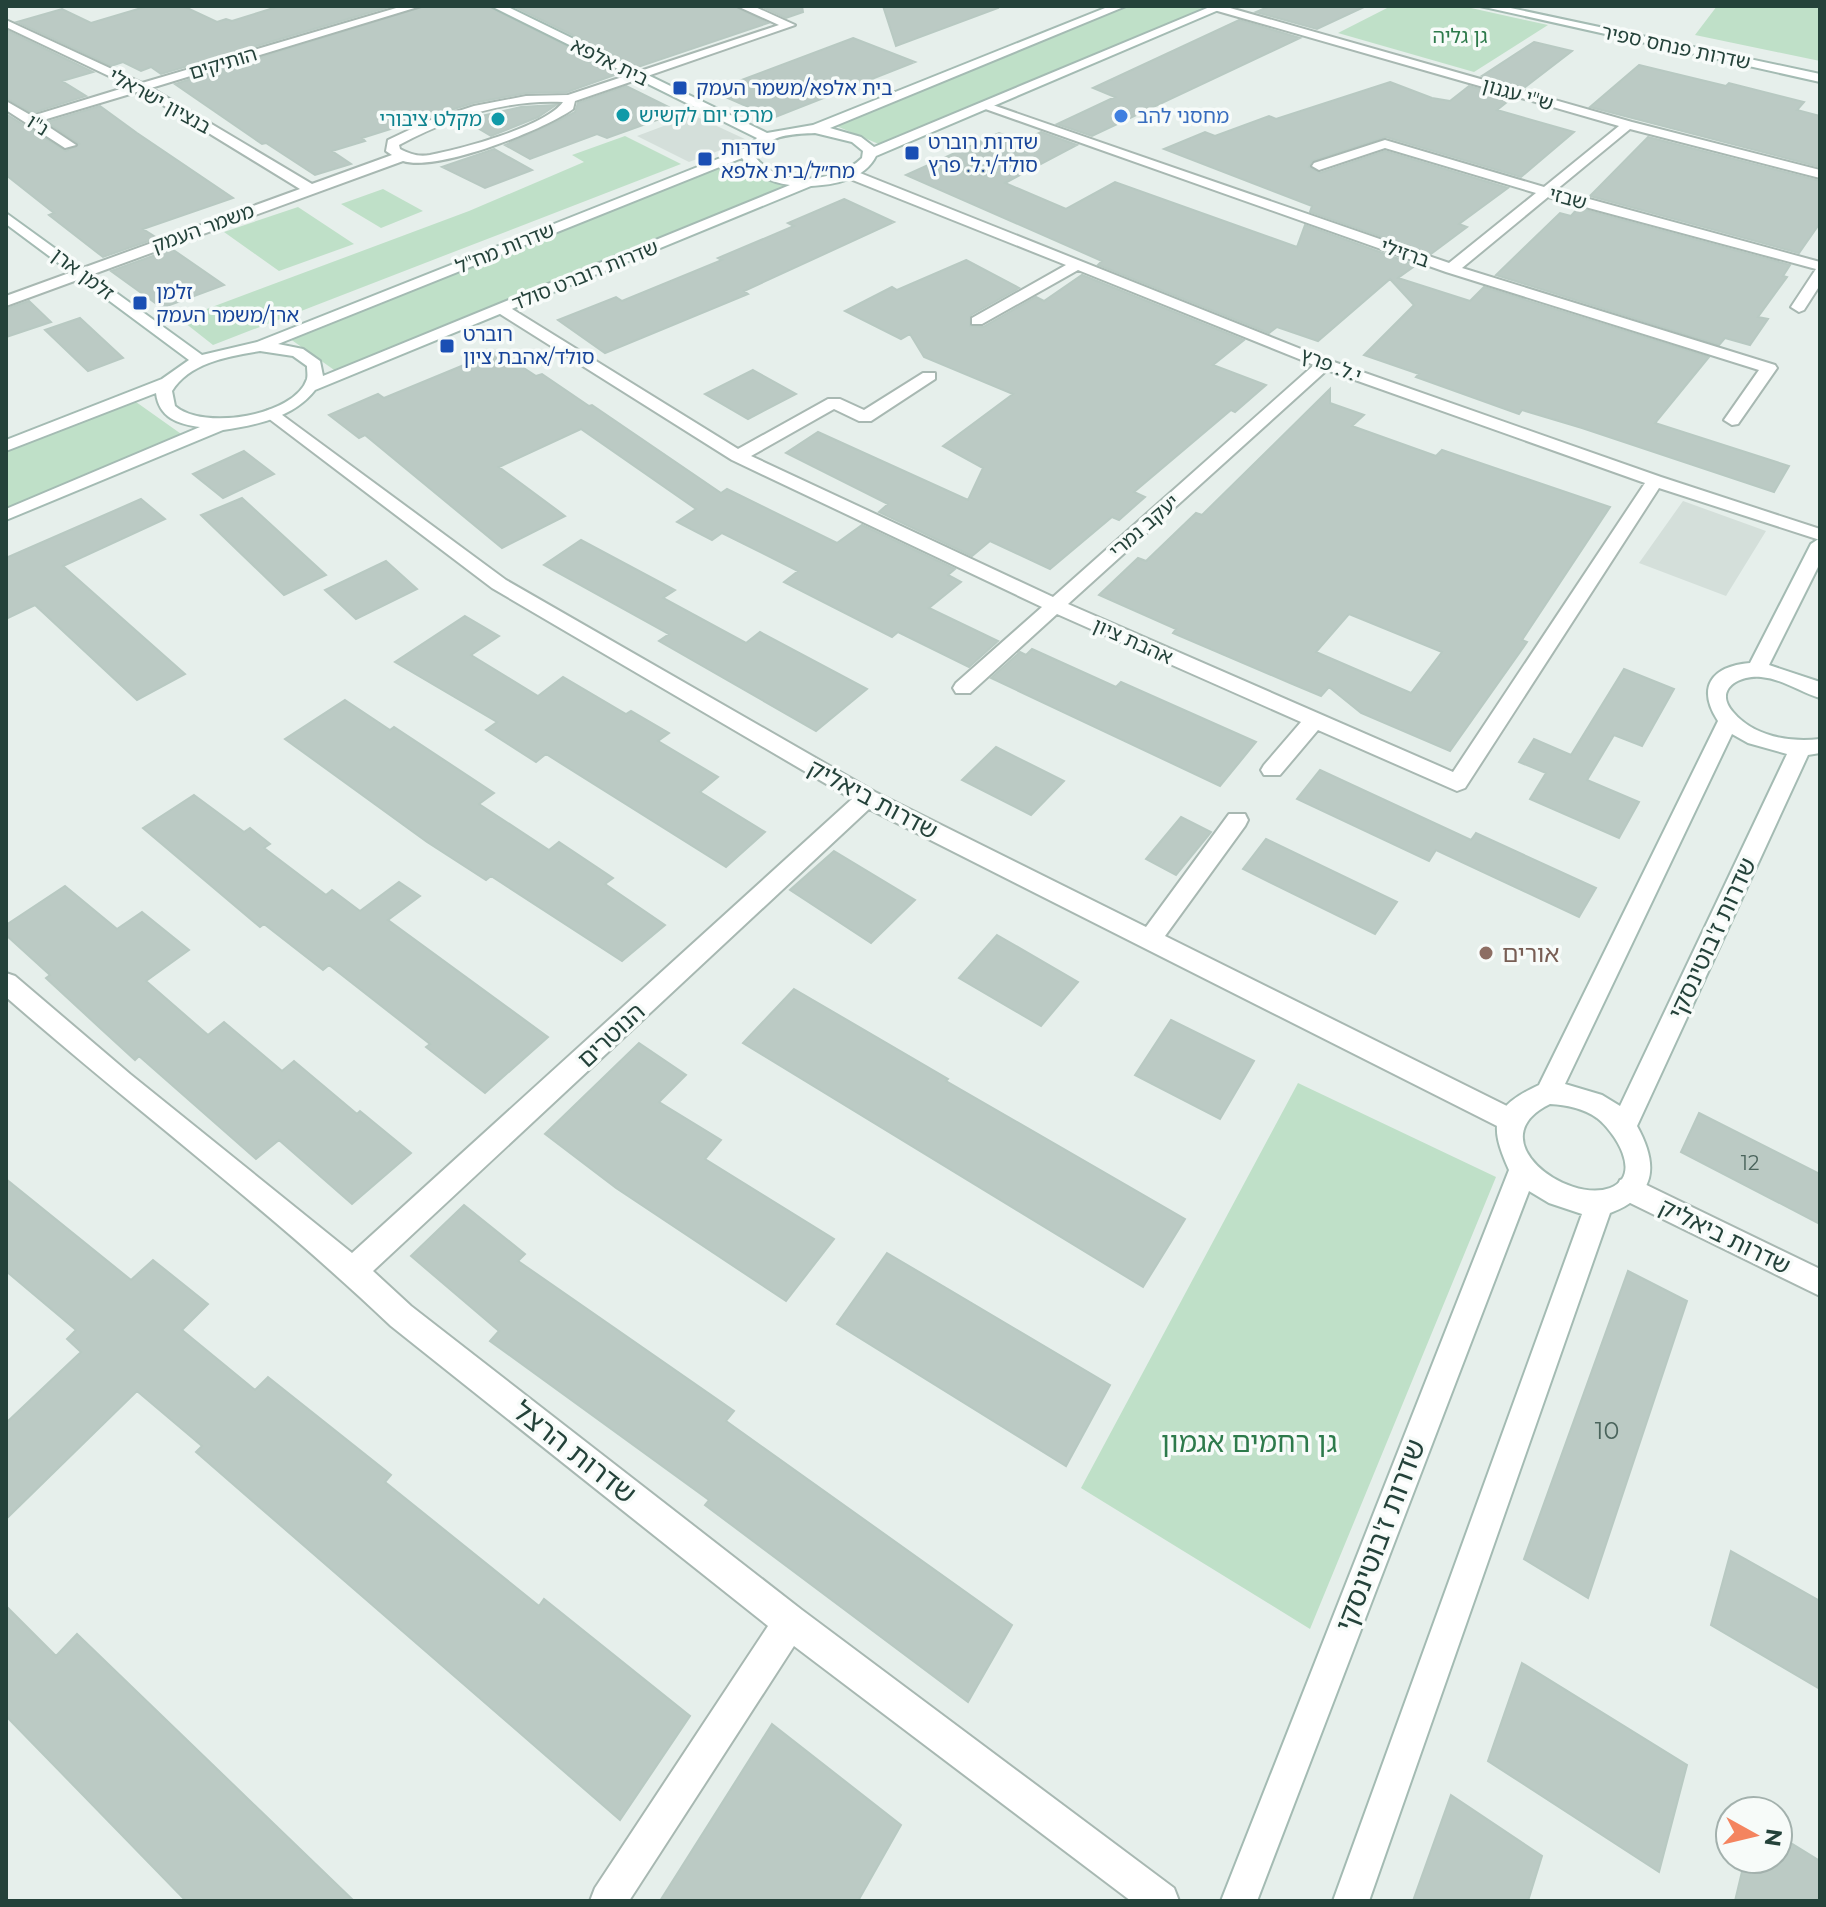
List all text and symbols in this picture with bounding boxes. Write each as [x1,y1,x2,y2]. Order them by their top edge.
street label: שדרות פנחס ספיר [1599,19,1753,75]
park label: גן גליה [1433,24,1488,48]
street label: בית אלפא [567,33,653,91]
street label: הותיקים [186,41,260,85]
street label: בנציון ישראלי [105,63,215,139]
street label: ש"י עגנון [1480,72,1556,116]
place label: בית אלפא/משמר העמק [696,76,893,100]
marker: בית אלפא/משמר העמק [671,79,689,97]
place label: מרכז יום לקשיש [639,103,773,127]
place label: מחסני להב [1137,104,1229,128]
marker: מרכז יום לקשיש [614,106,632,124]
place label: מקלט ציבורי [379,107,482,131]
marker: מחסני להב [1112,107,1130,125]
street label: נ"ו [23,109,53,141]
marker: מקלט ציבורי [489,110,507,128]
place label: שדרות רוברט סולד/י.ל. פרץ [928,130,1038,177]
place label: שדרות מח״ל/בית אלפא [721,136,855,183]
marker: שדרות רוברט סולד/י.ל. פרץ [903,144,921,162]
marker: שדרות מח״ל/בית אלפא [696,150,714,168]
street label: שבזי [1547,181,1589,215]
street label: משמר העמק [149,198,257,258]
street label: שדרות מח"ל [452,217,558,279]
street label: ברזילי [1377,233,1433,273]
street label: שדרות רוברט סולד [508,235,662,315]
street label: זלמן ארן [47,243,119,305]
place label: זלמן ארן/משמר העמק [156,280,299,327]
marker: זלמן ארן/משמר העמק [131,294,149,312]
place label: רוברט סולד/אהבת ציון [463,322,595,369]
marker: רוברט סולד/אהבת ציון [438,337,456,355]
street label: י.ל. פרץ [1297,342,1365,388]
street label: יעקב נמרי [1104,489,1184,563]
street label: אהבת ציון [1089,613,1177,669]
street label: שדרות ביאליק [803,753,943,845]
street label: שדרות ז'בוטינסקי [1662,853,1762,1023]
place label: אורים [1502,939,1559,968]
marker: אורים [1477,944,1495,962]
street label: הנוטרים [571,997,651,1073]
house number: 12 [1741,1151,1759,1175]
street label: שדרות ביאליק [1655,1192,1795,1280]
street label: שדרות הרצל [507,1393,643,1511]
house number: 10 [1595,1416,1619,1445]
park label: גן רחמים אגמון [1161,1425,1337,1459]
street label: שדרות ז'בוטינסקי [1328,1434,1432,1636]
north arrow [1714,1795,1794,1875]
text: N [1759,1827,1788,1848]

